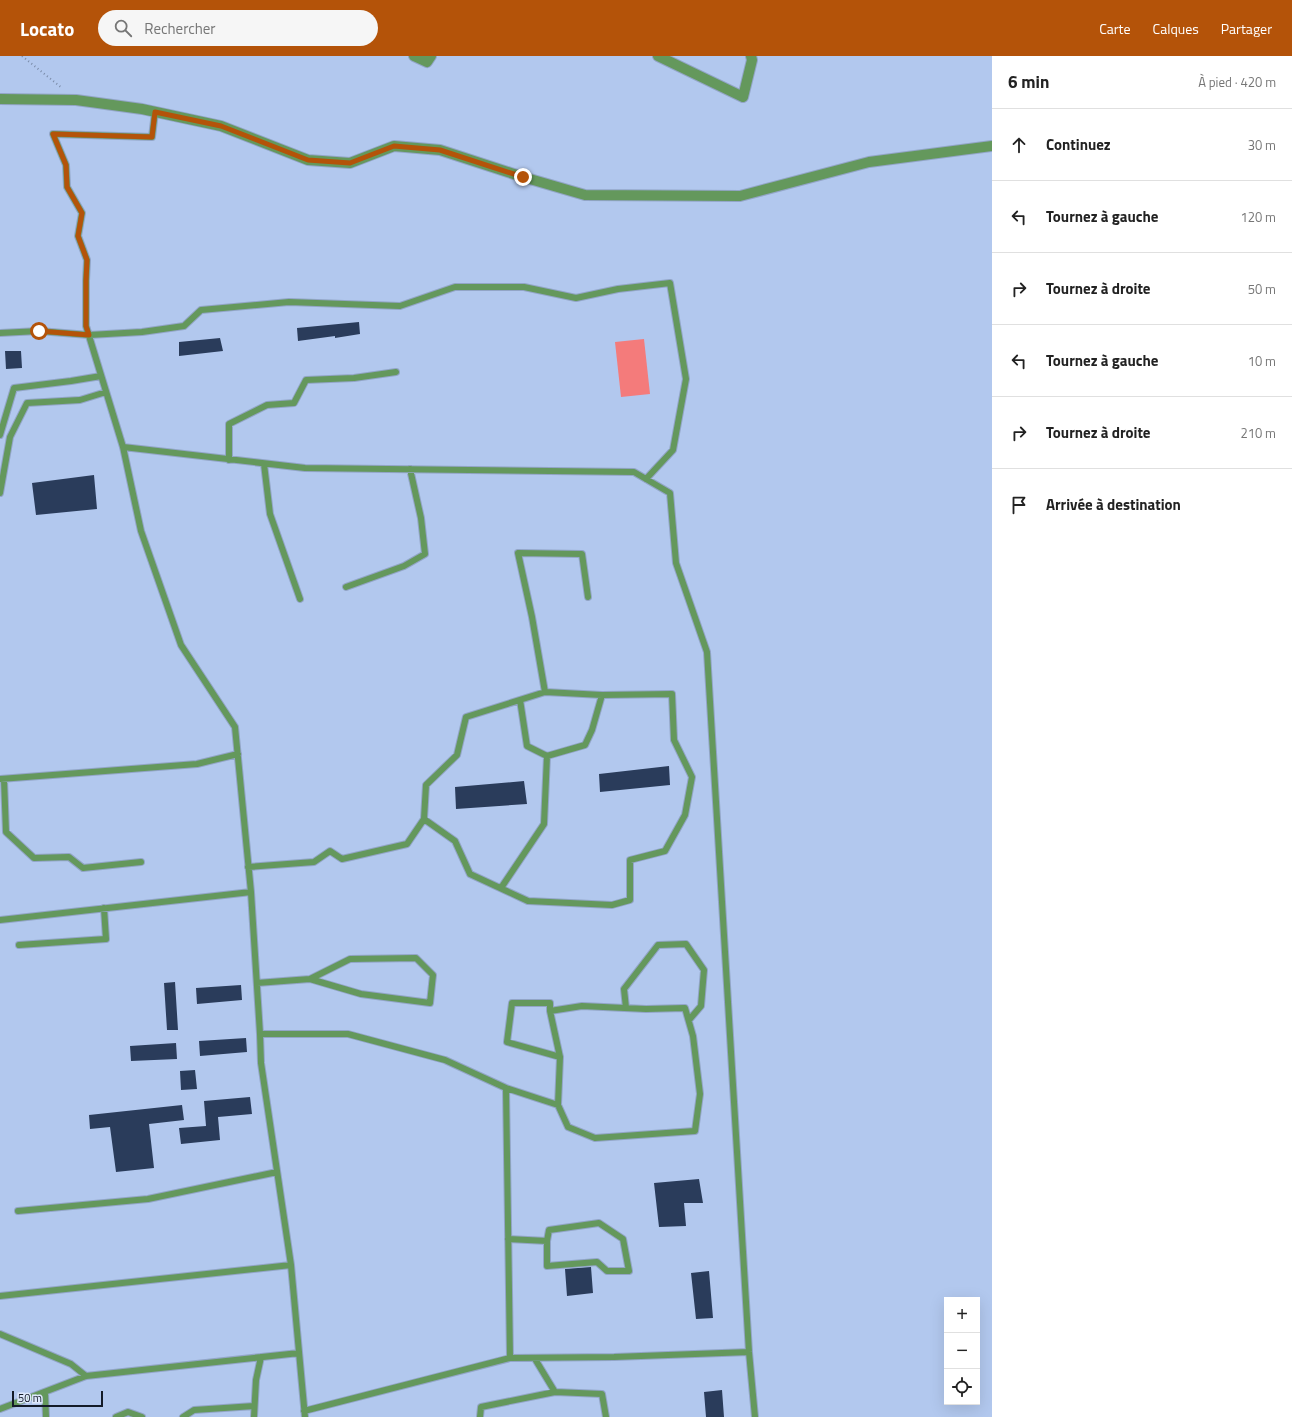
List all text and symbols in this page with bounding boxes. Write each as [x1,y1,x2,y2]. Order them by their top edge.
search box [98,10,378,46]
text: Locato [20,14,74,43]
icon: search [112,17,134,39]
text: Rechercher [144,17,216,40]
text: Carte [1099,18,1131,39]
text: Calques [1153,18,1199,39]
text: Partager [1221,18,1272,39]
text: 6 min [1008,69,1049,95]
text: À pied · 420 m [1198,72,1276,92]
text: Continuez [1046,133,1111,156]
icon: ahead [1008,134,1030,156]
text: 30 m [1248,135,1276,155]
route end [514,168,532,186]
text: Tournez à gauche [1046,205,1158,228]
icon: left [1008,206,1030,228]
text: 120 m [1240,207,1276,227]
text: Tournez à droite [1046,277,1151,300]
icon: right [1008,278,1030,300]
text: 50 m [1248,279,1276,299]
route start [30,322,48,340]
text: Tournez à gauche [1046,349,1158,372]
icon: left [1008,350,1030,372]
text: 10 m [1248,351,1276,371]
text: Tournez à droite [1046,421,1151,444]
icon: right [1008,422,1030,444]
text: 210 m [1240,423,1276,443]
text: Arrivée à destination [1046,493,1181,516]
icon: arrive [1008,494,1030,516]
map controls [944,1297,980,1405]
button: + [944,1297,980,1333]
button: − [944,1333,980,1369]
button: locate [944,1369,980,1405]
scale bar [12,1389,103,1408]
text: 50 m [18,1390,42,1406]

